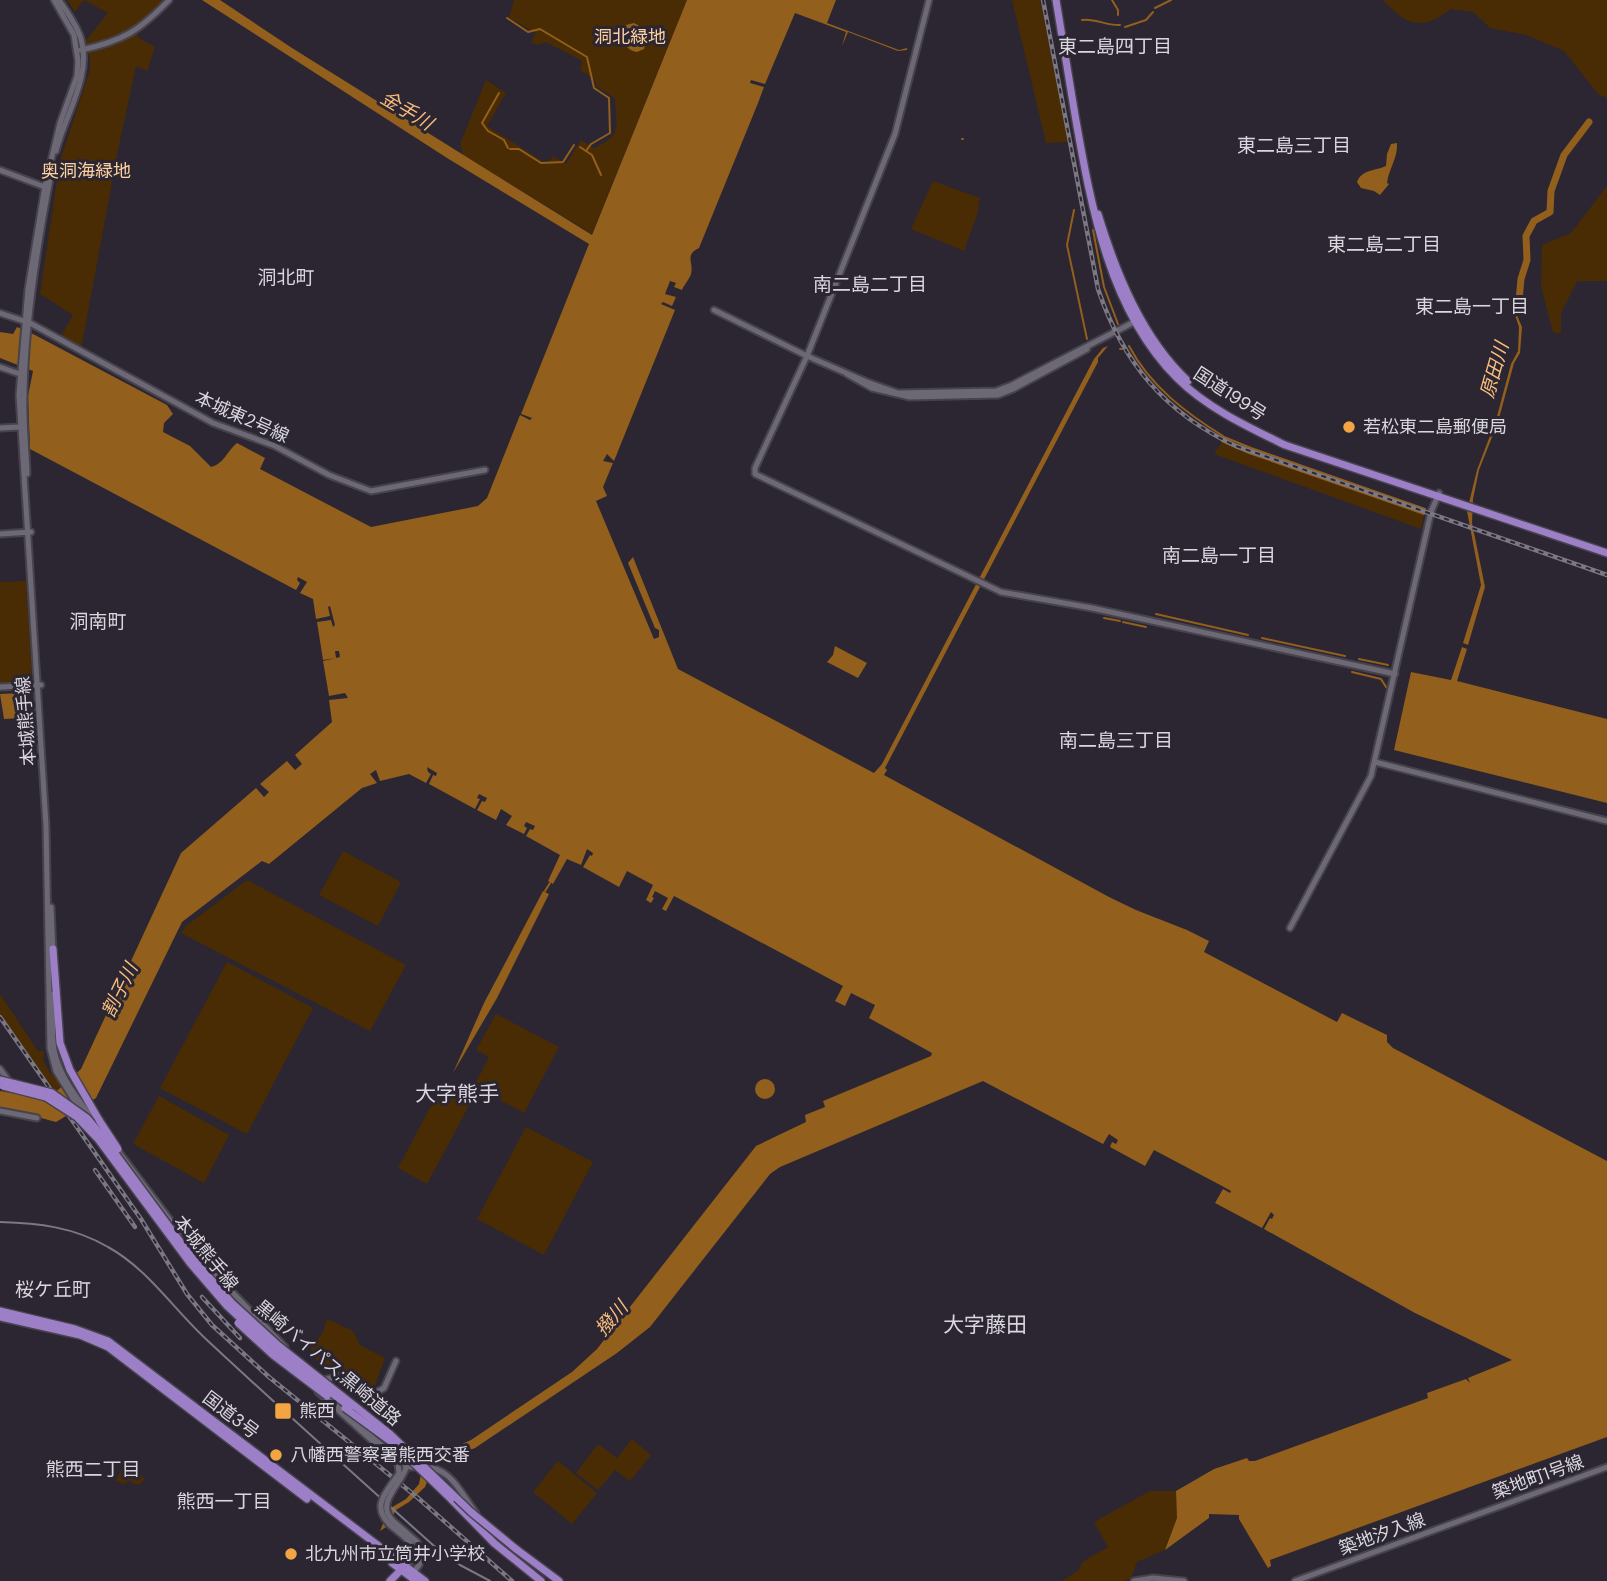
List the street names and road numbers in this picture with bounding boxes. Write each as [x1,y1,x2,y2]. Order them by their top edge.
street label: 国道199号 [1189,362,1271,426]
street label: 本城東2号線 [191,386,293,448]
street label: 本城熊手線 [11,675,41,767]
street label: 本城熊手線 [168,1210,244,1296]
street label: 黒崎バイパス;黒崎道路 [250,1295,406,1431]
street label: 国道3号 [198,1386,264,1444]
street label: 築地町1号線 [1489,1449,1587,1505]
street label: 築地汐入線 [1336,1507,1428,1561]

